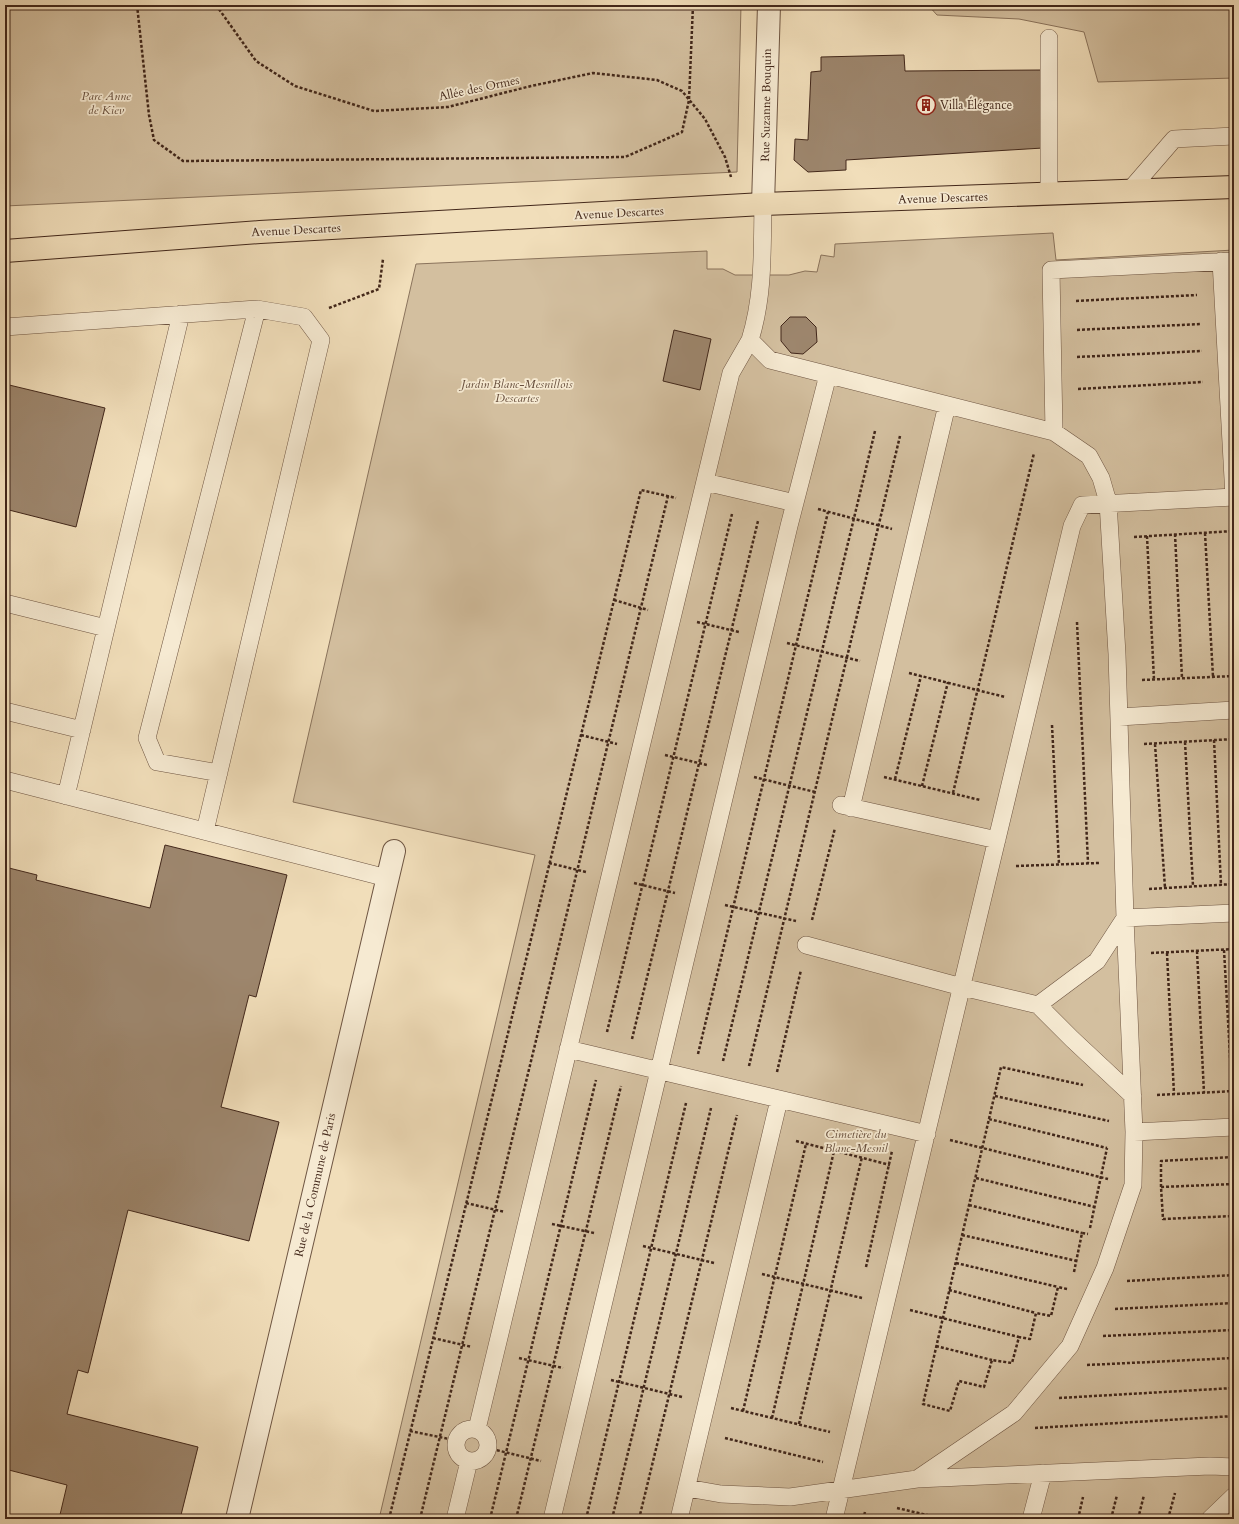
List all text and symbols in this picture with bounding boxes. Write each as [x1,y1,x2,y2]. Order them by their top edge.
street label: Rue Suzanne Bouquin [757,48,775,162]
street label: Allée des Ormes [437,72,521,104]
park label: Parc Anne de Kiev [81,88,131,118]
building icon: Villa Élégance [915,94,937,116]
place label: Villa Élégance [940,96,1012,113]
street label: Avenue Descartes [898,188,988,208]
street label: Avenue Descartes [574,203,664,223]
street label: Avenue Descartes [251,220,341,240]
park label: Jardin Blanc-Mesnillois Descartes [458,376,573,406]
street label: Rue de la Commune de Paris [291,1111,339,1259]
park label: Cimetière du Blanc-Mesnil [824,1126,889,1156]

